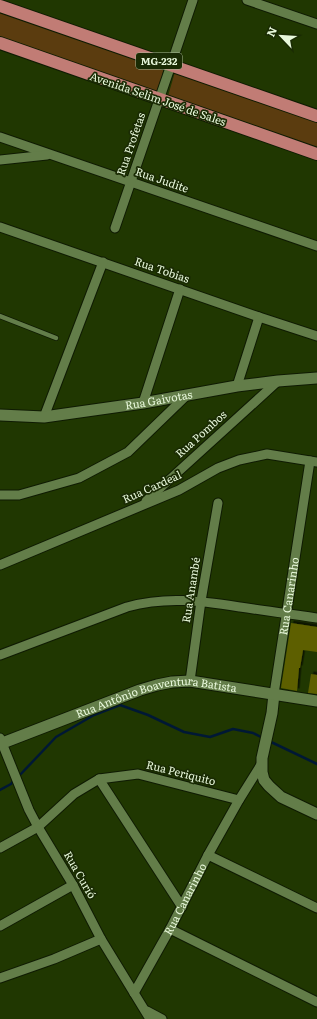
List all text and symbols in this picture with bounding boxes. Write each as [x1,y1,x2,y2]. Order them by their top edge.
north arrow [261,16,301,56]
text: N [262,24,280,39]
road number: MG-232 [136,53,182,69]
street label: Avenida Selim José de Sales [88,67,229,129]
street label: Rua Profetas [112,110,148,177]
street label: Rua Judite [133,162,191,196]
street label: Rua Tobias [133,252,192,286]
street label: Rua Gaivotas [124,385,193,412]
street label: Rua Pombos [171,406,229,461]
street label: Rua Cardeal [120,466,184,506]
street label: Rua Anambé [177,556,203,624]
street label: Rua Canarinho [274,556,302,636]
street label: Rua Antônio Boaventura Batista [73,672,238,721]
street label: Rua Periquito [145,756,218,788]
street label: Rua Curió [61,848,101,901]
street label: Rua Canarinho [159,860,210,938]

